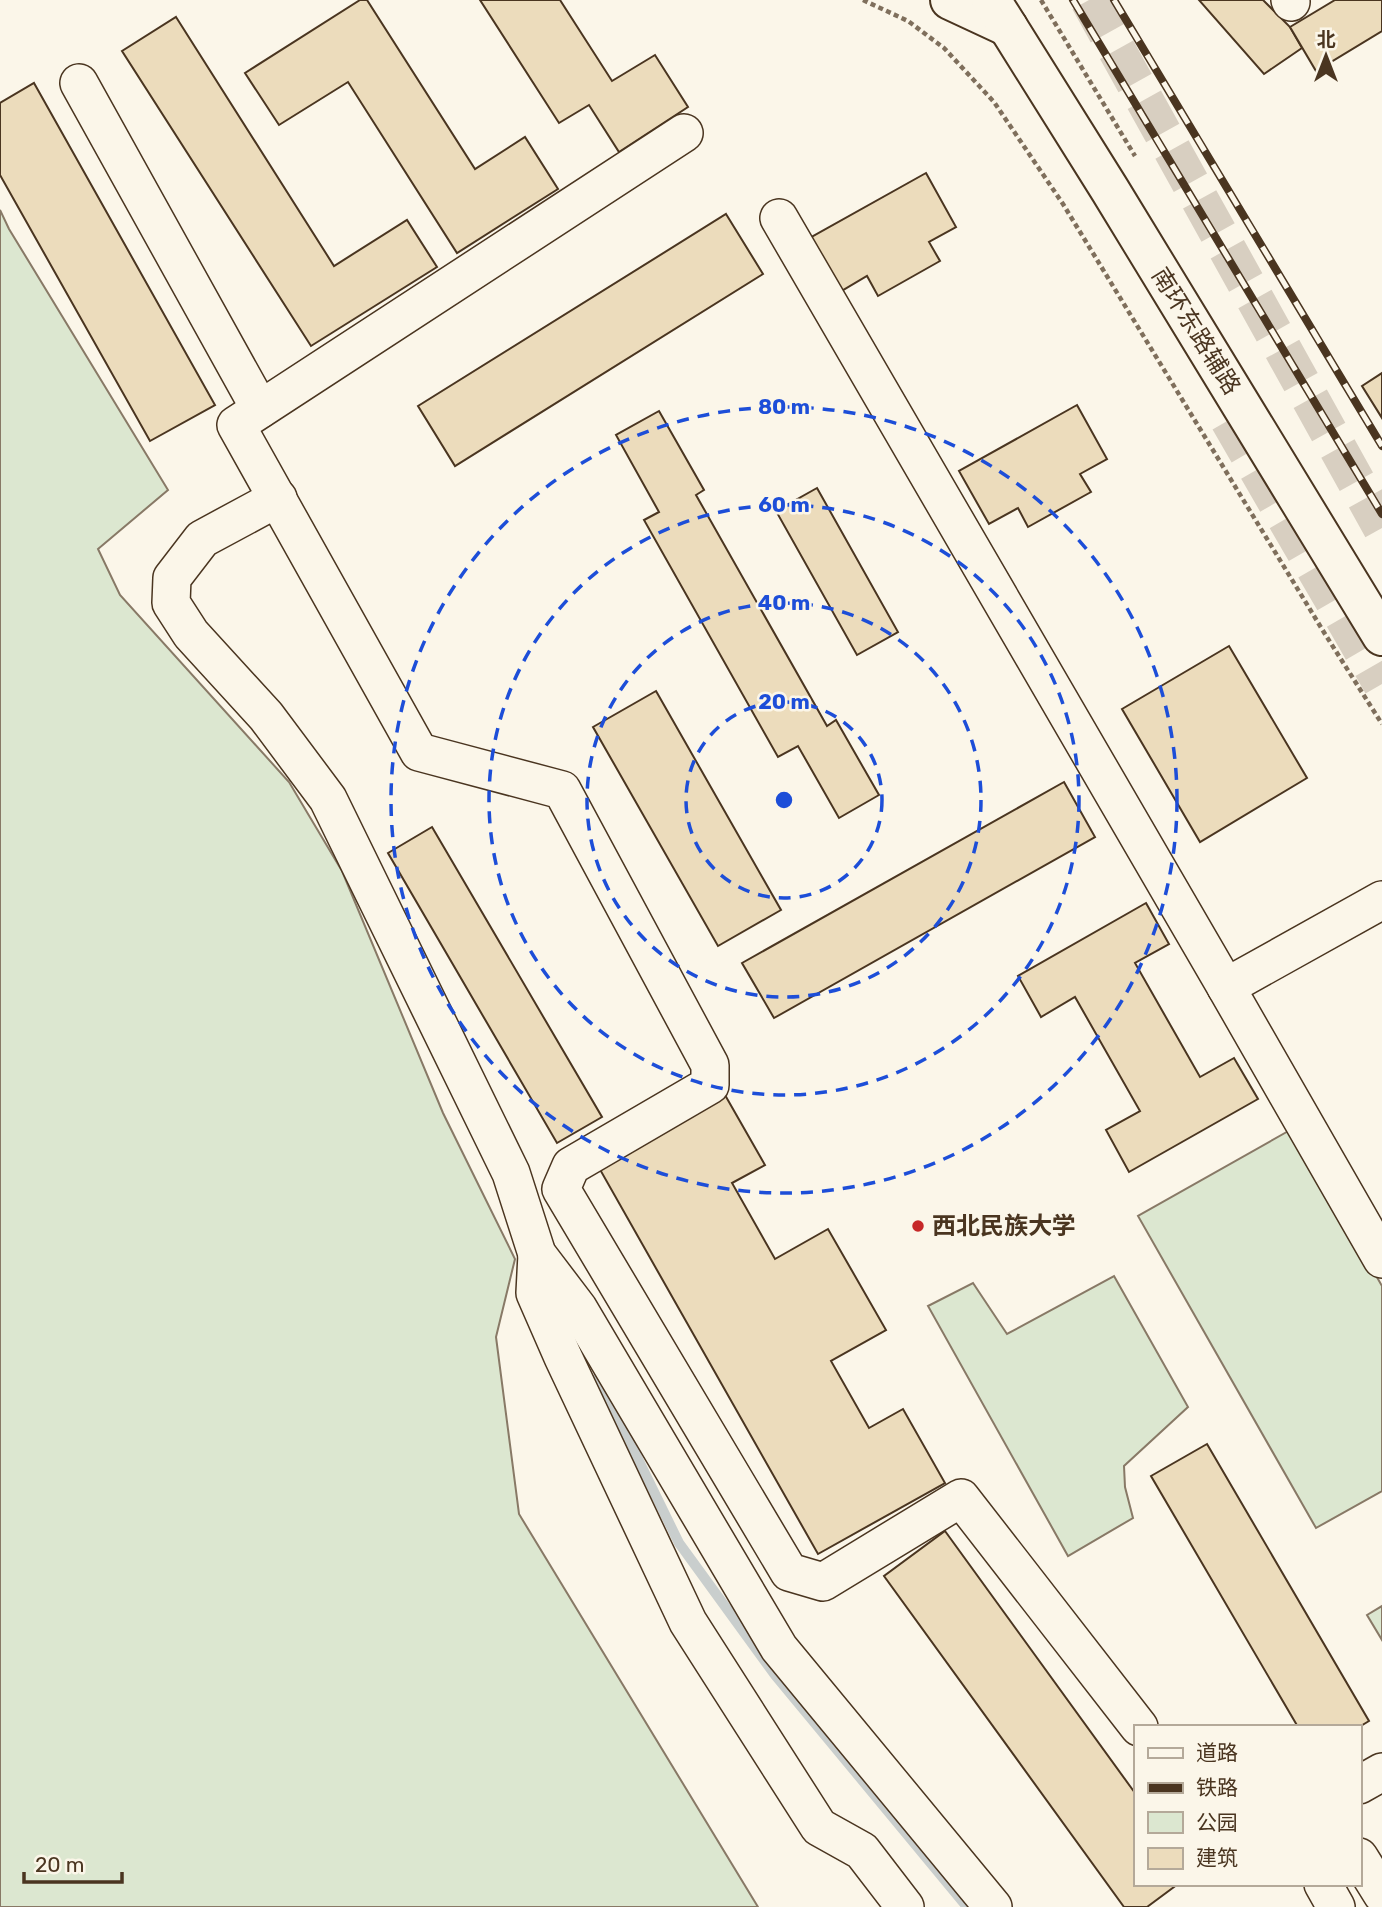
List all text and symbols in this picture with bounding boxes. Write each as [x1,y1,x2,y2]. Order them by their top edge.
north arrow [1291,21,1361,91]
text: 北 [1316,28,1336,51]
street label: 南环东路辅路 [1146,263,1246,399]
text: 80 m [758,394,810,419]
text: 60 m [758,492,810,517]
text: 40 m [758,590,810,615]
text: 20 m [758,689,810,714]
centre of rings [772,788,796,812]
place label: 西北民族大学 [932,1212,1076,1240]
marker: 西北民族大学 [910,1218,926,1234]
legend [1134,1725,1361,1886]
text: 道路 [1196,1740,1238,1765]
text: 铁路 [1196,1775,1238,1800]
text: 公园 [1196,1810,1238,1835]
scale bar [24,1840,122,1884]
text: 建筑 [1196,1845,1238,1870]
text: 20 m [35,1852,84,1877]

